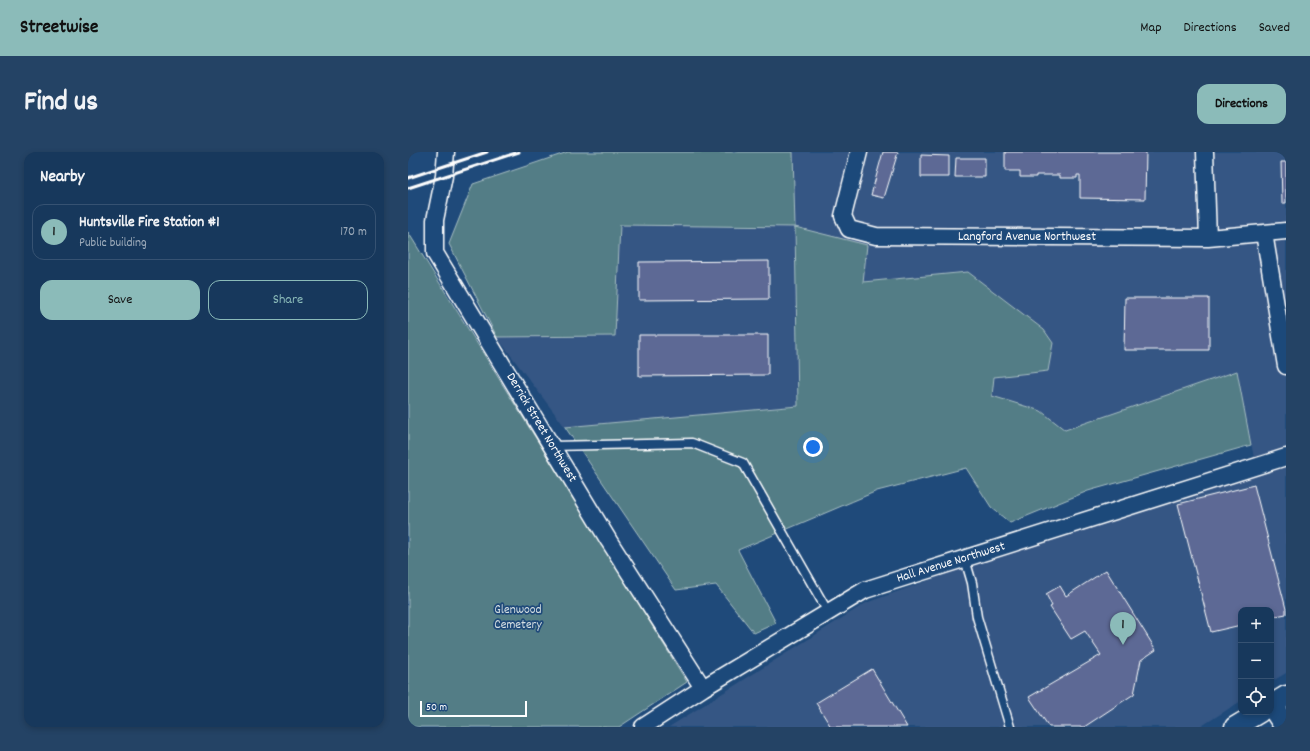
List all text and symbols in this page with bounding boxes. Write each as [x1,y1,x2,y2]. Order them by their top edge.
text: Streetwise [20,15,98,42]
text: Map [1140,18,1162,38]
text: Directions [1184,18,1237,38]
text: Saved [1259,18,1290,38]
text: Find us [24,84,98,124]
button: Directions [1197,84,1286,124]
text: Nearby [40,166,84,190]
text: Huntsville Fire Station #1 [79,212,220,234]
text: 1 [53,223,55,242]
text: 170 m [340,223,367,242]
street label: Langford Avenue Northwest [958,228,1096,247]
text: Public building [79,234,147,253]
button: Save [40,280,200,320]
button: Share [208,280,368,320]
street label: Derrick Street Northwest [501,370,581,487]
your location [803,437,823,457]
street label: Hall Avenue Northwest [894,537,1008,589]
park label: Glenwood Cemetery [494,601,542,635]
map controls [1238,607,1274,715]
button: + [1238,607,1274,643]
pin: 1 [1110,612,1136,645]
button: − [1238,643,1274,679]
button: locate [1238,679,1274,715]
scale bar [420,699,527,718]
text: 50 m [426,700,447,716]

